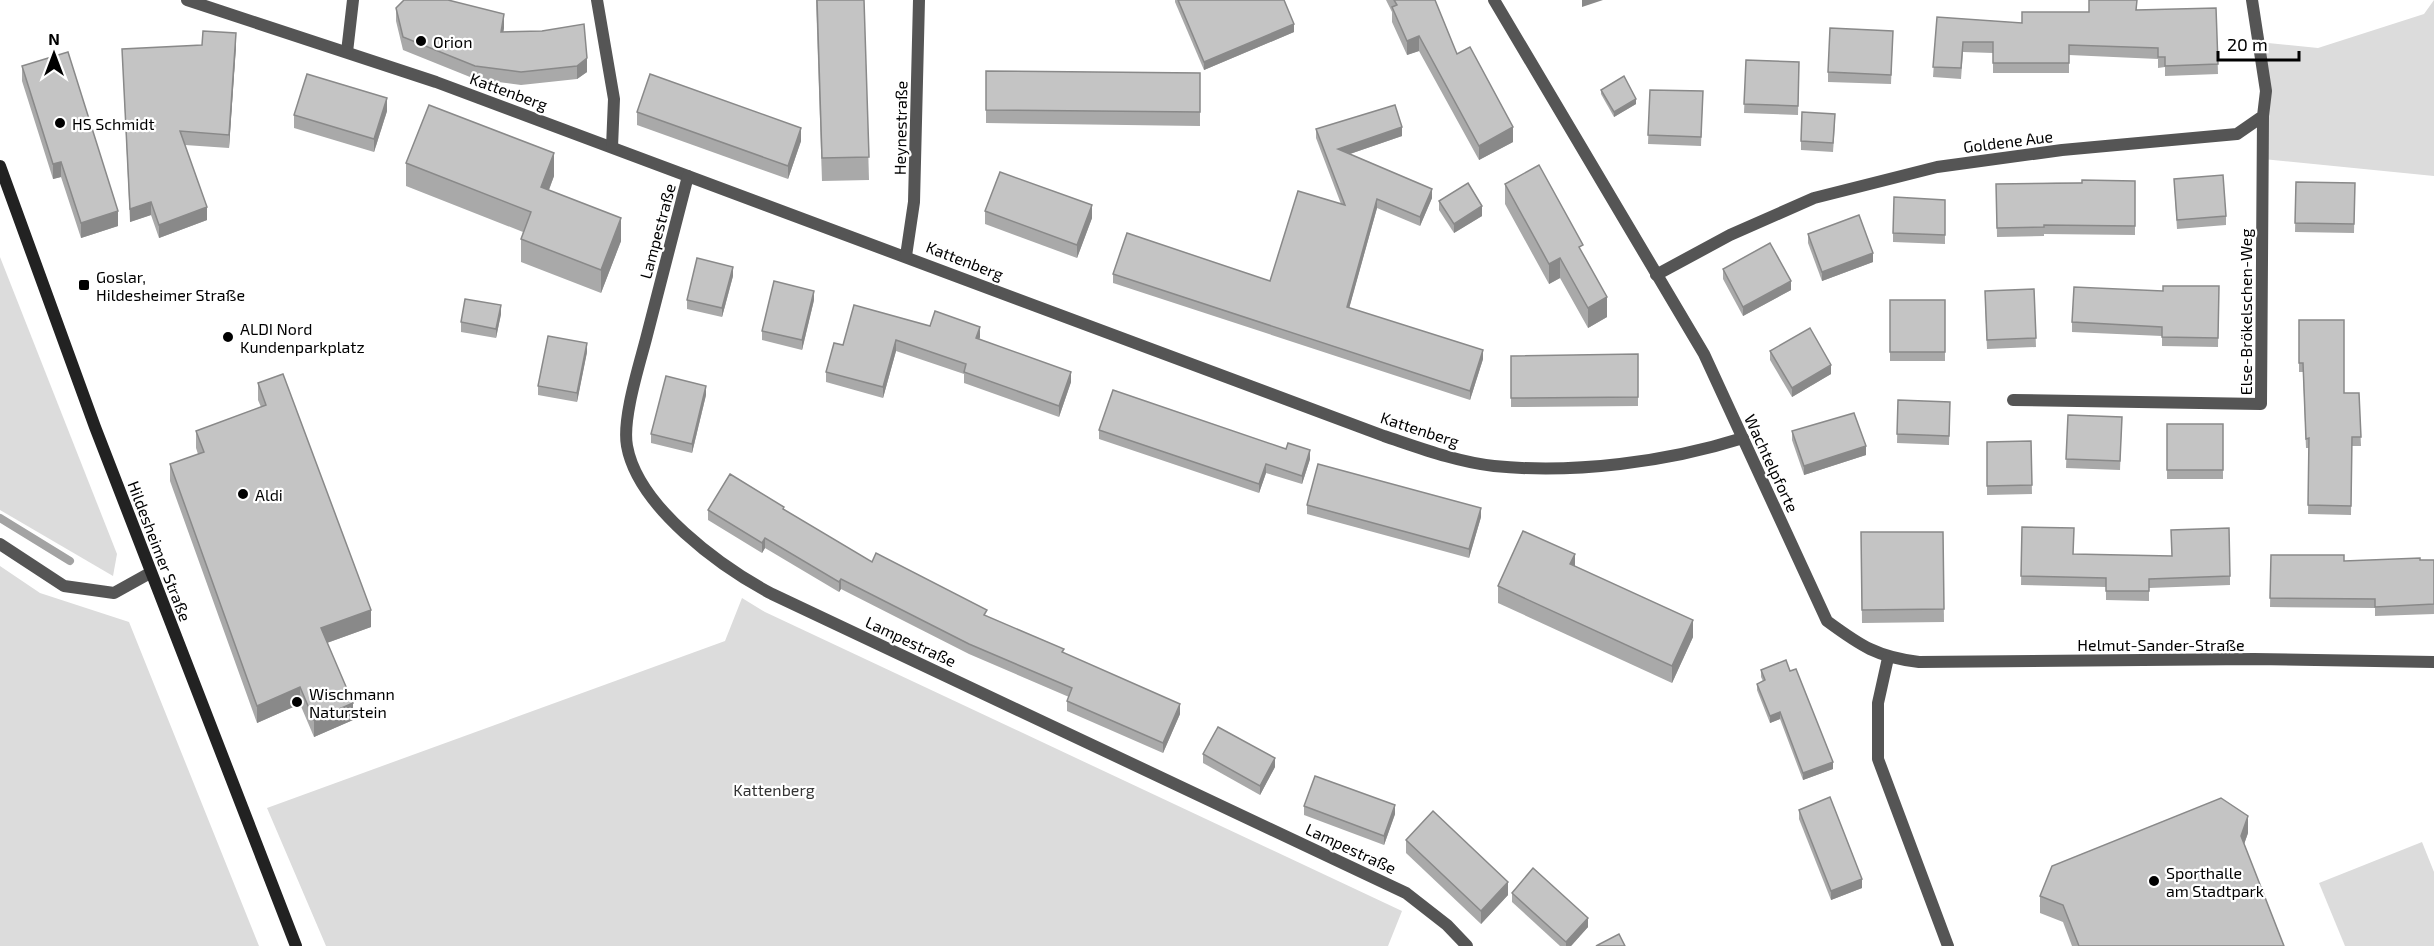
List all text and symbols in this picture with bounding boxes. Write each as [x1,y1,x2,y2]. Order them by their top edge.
north arrow [24,24,84,84]
scale bar [2218,24,2299,62]
text: N [48,29,60,48]
place label: Orion [433,32,472,51]
text: 20 m [2227,33,2268,55]
marker: Orion [414,34,428,48]
street label: Kattenberg [468,68,551,114]
street label: Heynestraße [890,81,910,175]
place label: HS Schmidt [72,114,155,133]
marker: HS Schmidt [53,116,67,130]
street label: Goldene Aue [1962,126,2054,156]
street label: Lampestraße [635,181,679,281]
street label: Else-Brökelschen-Weg [2236,229,2255,395]
street label: Kattenberg [924,237,1006,283]
place label: Goslar, Hildesheimer Straße [96,267,245,304]
marker: Goslar, Hildesheimer Straße [77,278,91,292]
place label: ALDI Nord Kundenparkplatz [240,319,365,356]
marker: ALDI Nord Kundenparkplatz [221,330,235,344]
street label: Kattenberg [1378,407,1462,451]
street label: Wachtelpforte [1741,411,1803,515]
street label: Hildesheimer Straße [124,478,196,624]
place label: Aldi [255,485,283,504]
marker: Aldi [236,487,250,501]
street label: Lampestraße [863,612,959,670]
street label: Helmut-Sander-Straße [2077,635,2245,654]
place label: Wischmann Naturstein [309,684,395,721]
marker: Wischmann Naturstein [290,695,304,709]
park label: Kattenberg [733,780,815,799]
street label: Lampestraße [1303,819,1399,877]
place label: Sporthalle am Stadtpark [2166,863,2264,900]
marker: Sporthalle am Stadtpark [2147,874,2161,888]

